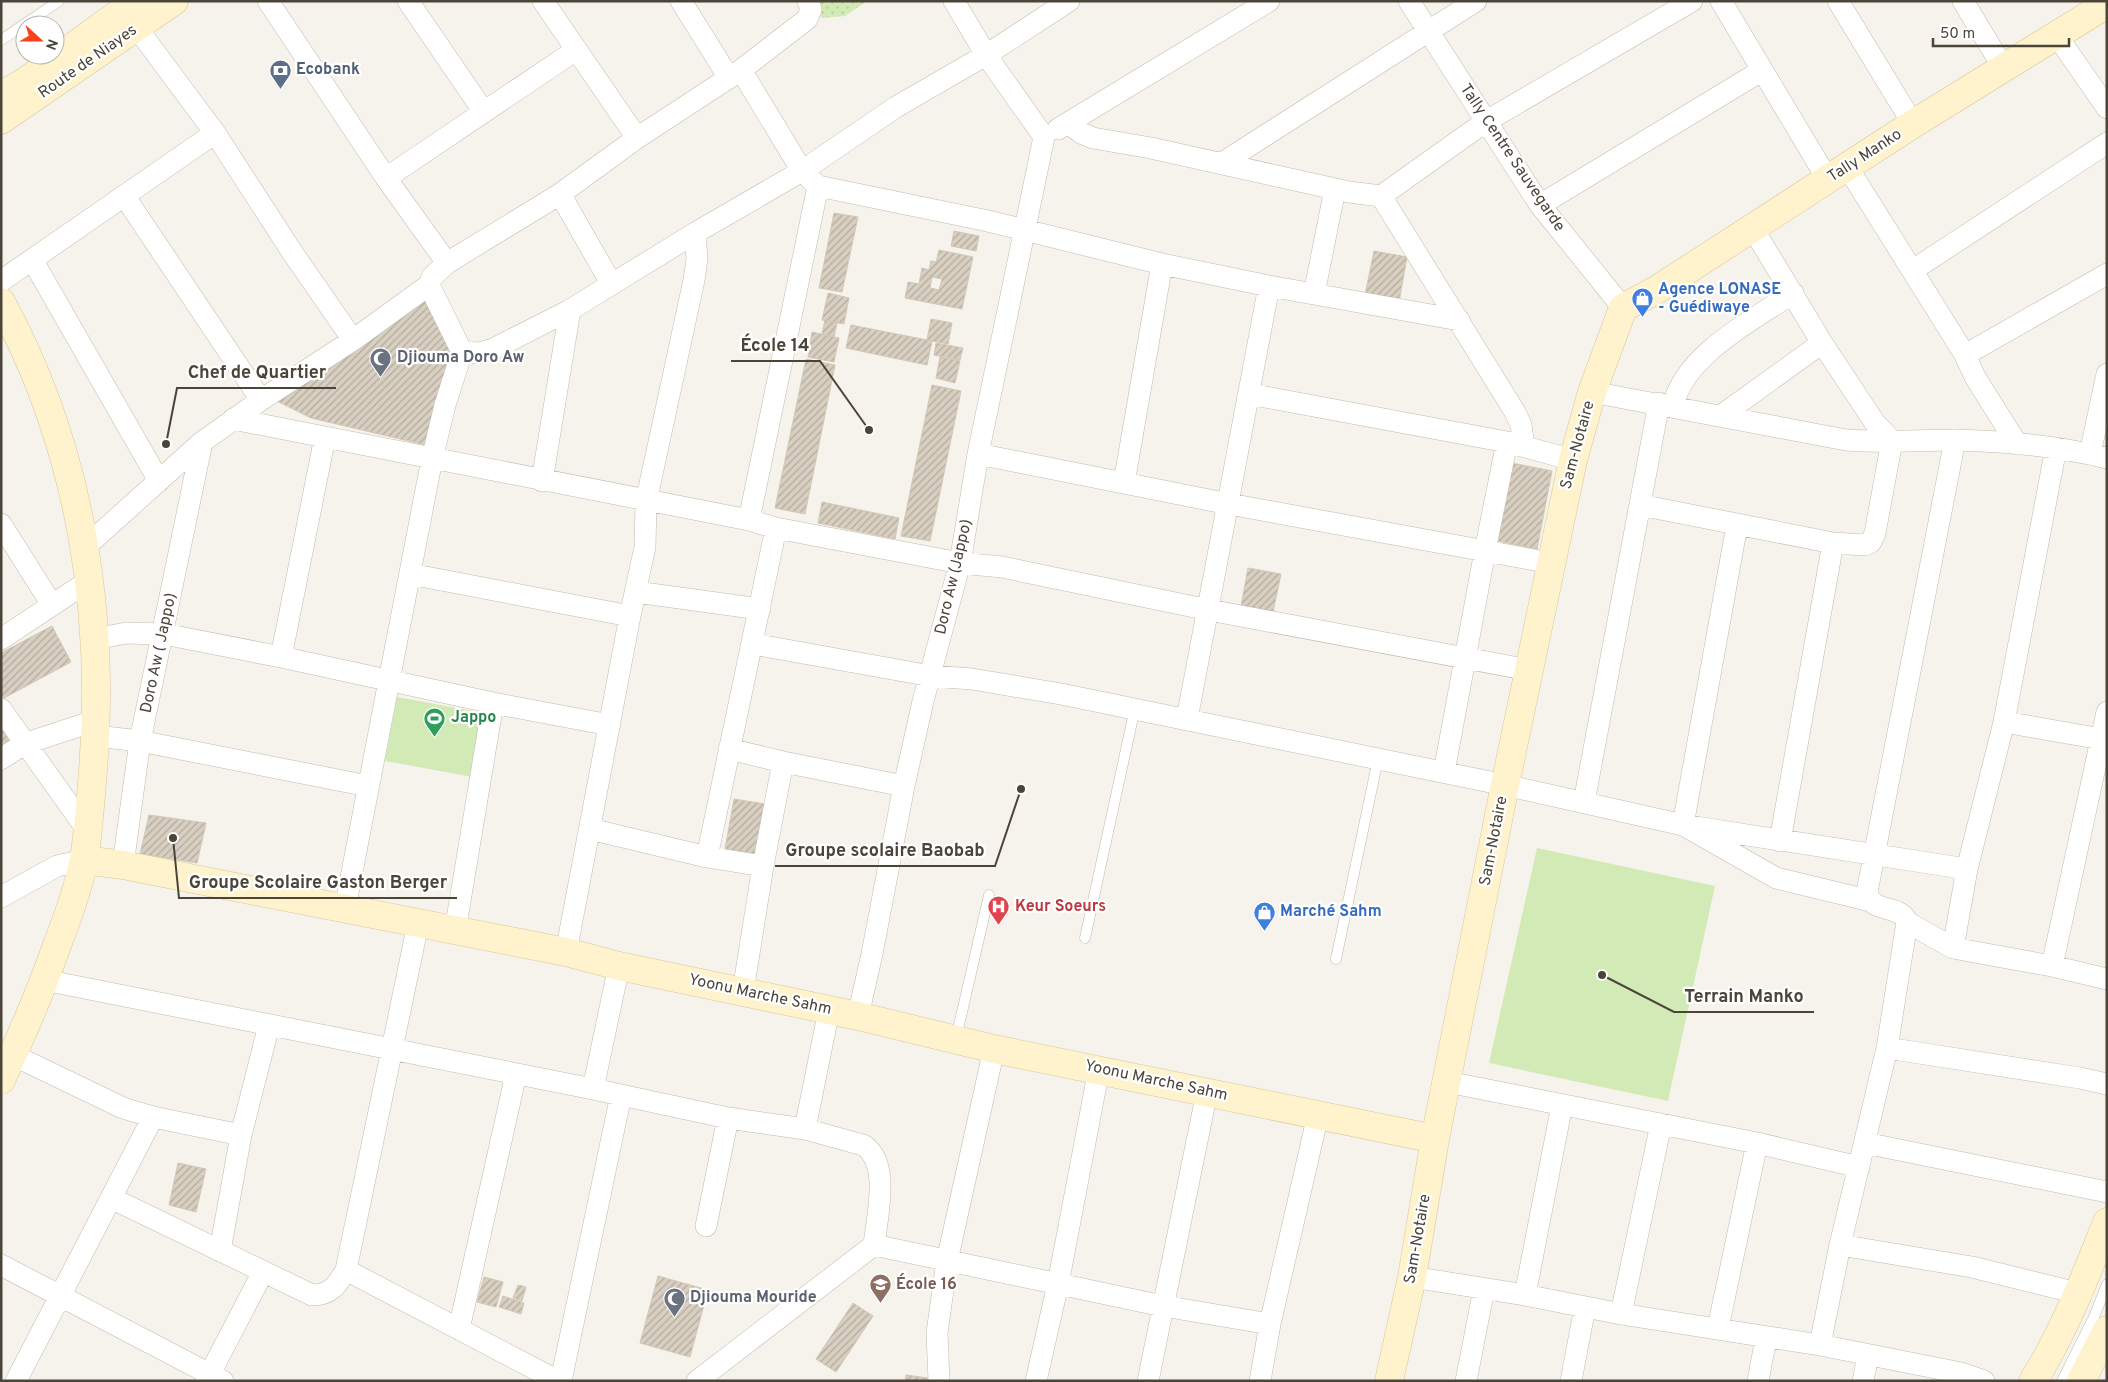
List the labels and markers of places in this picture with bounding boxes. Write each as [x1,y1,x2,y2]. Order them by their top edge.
bank icon: Ecobank [268,58,292,89]
place label: Ecobank [296,60,360,80]
place label: Agence LONASE - Guédiwaye [1658,280,1781,318]
shop icon: Agence LONASE - Guédiwaye [1630,287,1654,318]
callout: École 14 [731,328,820,361]
mosque icon: Djiouma Doro Aw [369,346,393,377]
place label: Djiouma Doro Aw [397,348,525,368]
callout: Chef de Quartier [177,355,336,388]
sports icon: Jappo [423,706,447,737]
place label: Jappo [451,708,496,728]
callout: Groupe scolaire Baobab [775,833,995,866]
callout: Groupe Scolaire Gaston Berger [179,865,457,898]
hospital icon: Keur Soeurs [987,895,1011,926]
place label: Keur Soeurs [1015,897,1106,917]
shop icon: Marché Sahm [1252,900,1276,931]
place label: Marché Sahm [1280,902,1382,922]
callout: Terrain Manko [1674,979,1814,1012]
school or university icon: École 16 [868,1273,892,1304]
place label: École 16 [896,1273,957,1295]
mosque icon: Djiouma Mouride [662,1286,686,1317]
place label: Djiouma Mouride [690,1288,817,1308]

